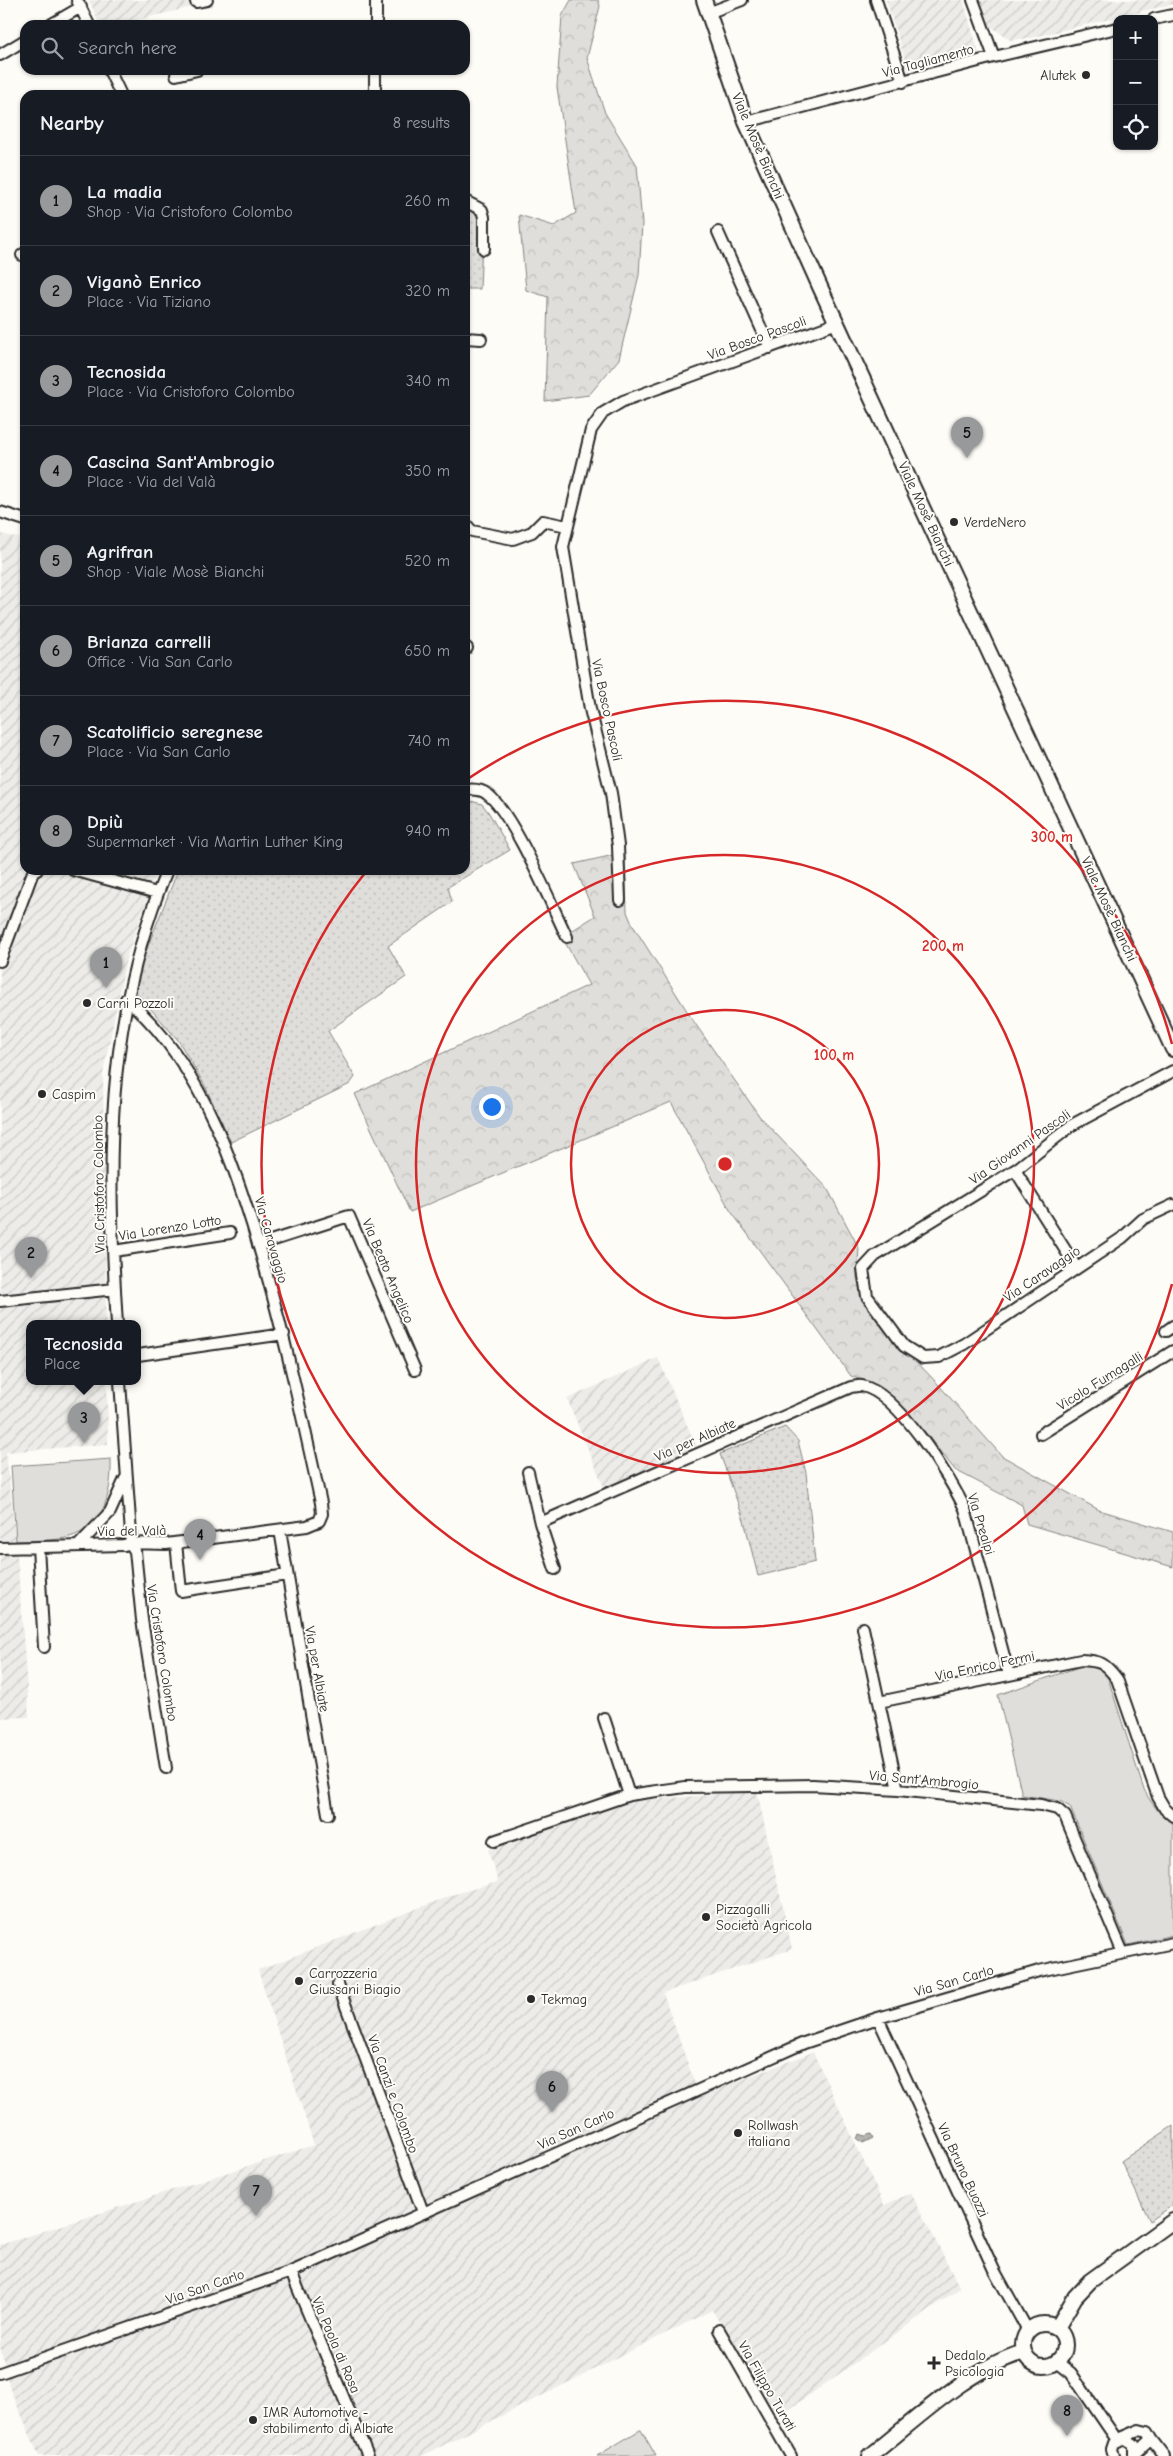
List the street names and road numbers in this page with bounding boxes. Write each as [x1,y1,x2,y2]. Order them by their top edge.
street label: Via Tagliamento [880,41,976,81]
street label: Viale Mosè Bianchi [728,90,788,202]
street label: Via Bosco Pascoli [705,312,809,364]
street label: Viale Mosè Bianchi [894,459,958,569]
street label: Via Bosco Pascoli [588,657,626,763]
street label: Viale Mosè Bianchi [1077,854,1141,964]
street label: Via Giovanni Pascoli [966,1106,1074,1188]
street label: Via Cristoforo Colombo [89,1115,109,1253]
street label: Via Caravaggio [251,1195,291,1285]
street label: Via Lorenzo Lotto [117,1211,223,1245]
street label: Via Beato Angelico [358,1216,418,1326]
street label: Via Caravaggio [1000,1242,1084,1306]
street label: Vicolo Fumagalli [1054,1348,1146,1414]
street label: Via per Albiate [652,1415,738,1465]
street label: Via Prealpi [964,1491,998,1557]
street label: Via del Valà [97,1522,167,1540]
street label: Via Cristoforo Colombo [143,1583,181,1723]
street label: Via per Albiate [301,1625,333,1713]
street label: Via Enrico Fermi [934,1647,1036,1685]
street label: Via Sant'Ambrogio [868,1767,980,1793]
street label: Via San Carlo [912,1962,996,2000]
street label: Via Canzi e Colombo [364,2032,422,2156]
street label: Via San Carlo [535,2105,617,2153]
street label: Via Bruno Buozzi [934,2120,992,2220]
street label: Via San Carlo [164,2266,246,2308]
street label: Via Paola di Rosa [308,2294,364,2396]
street label: Via Filippo Turati [734,2338,800,2434]

